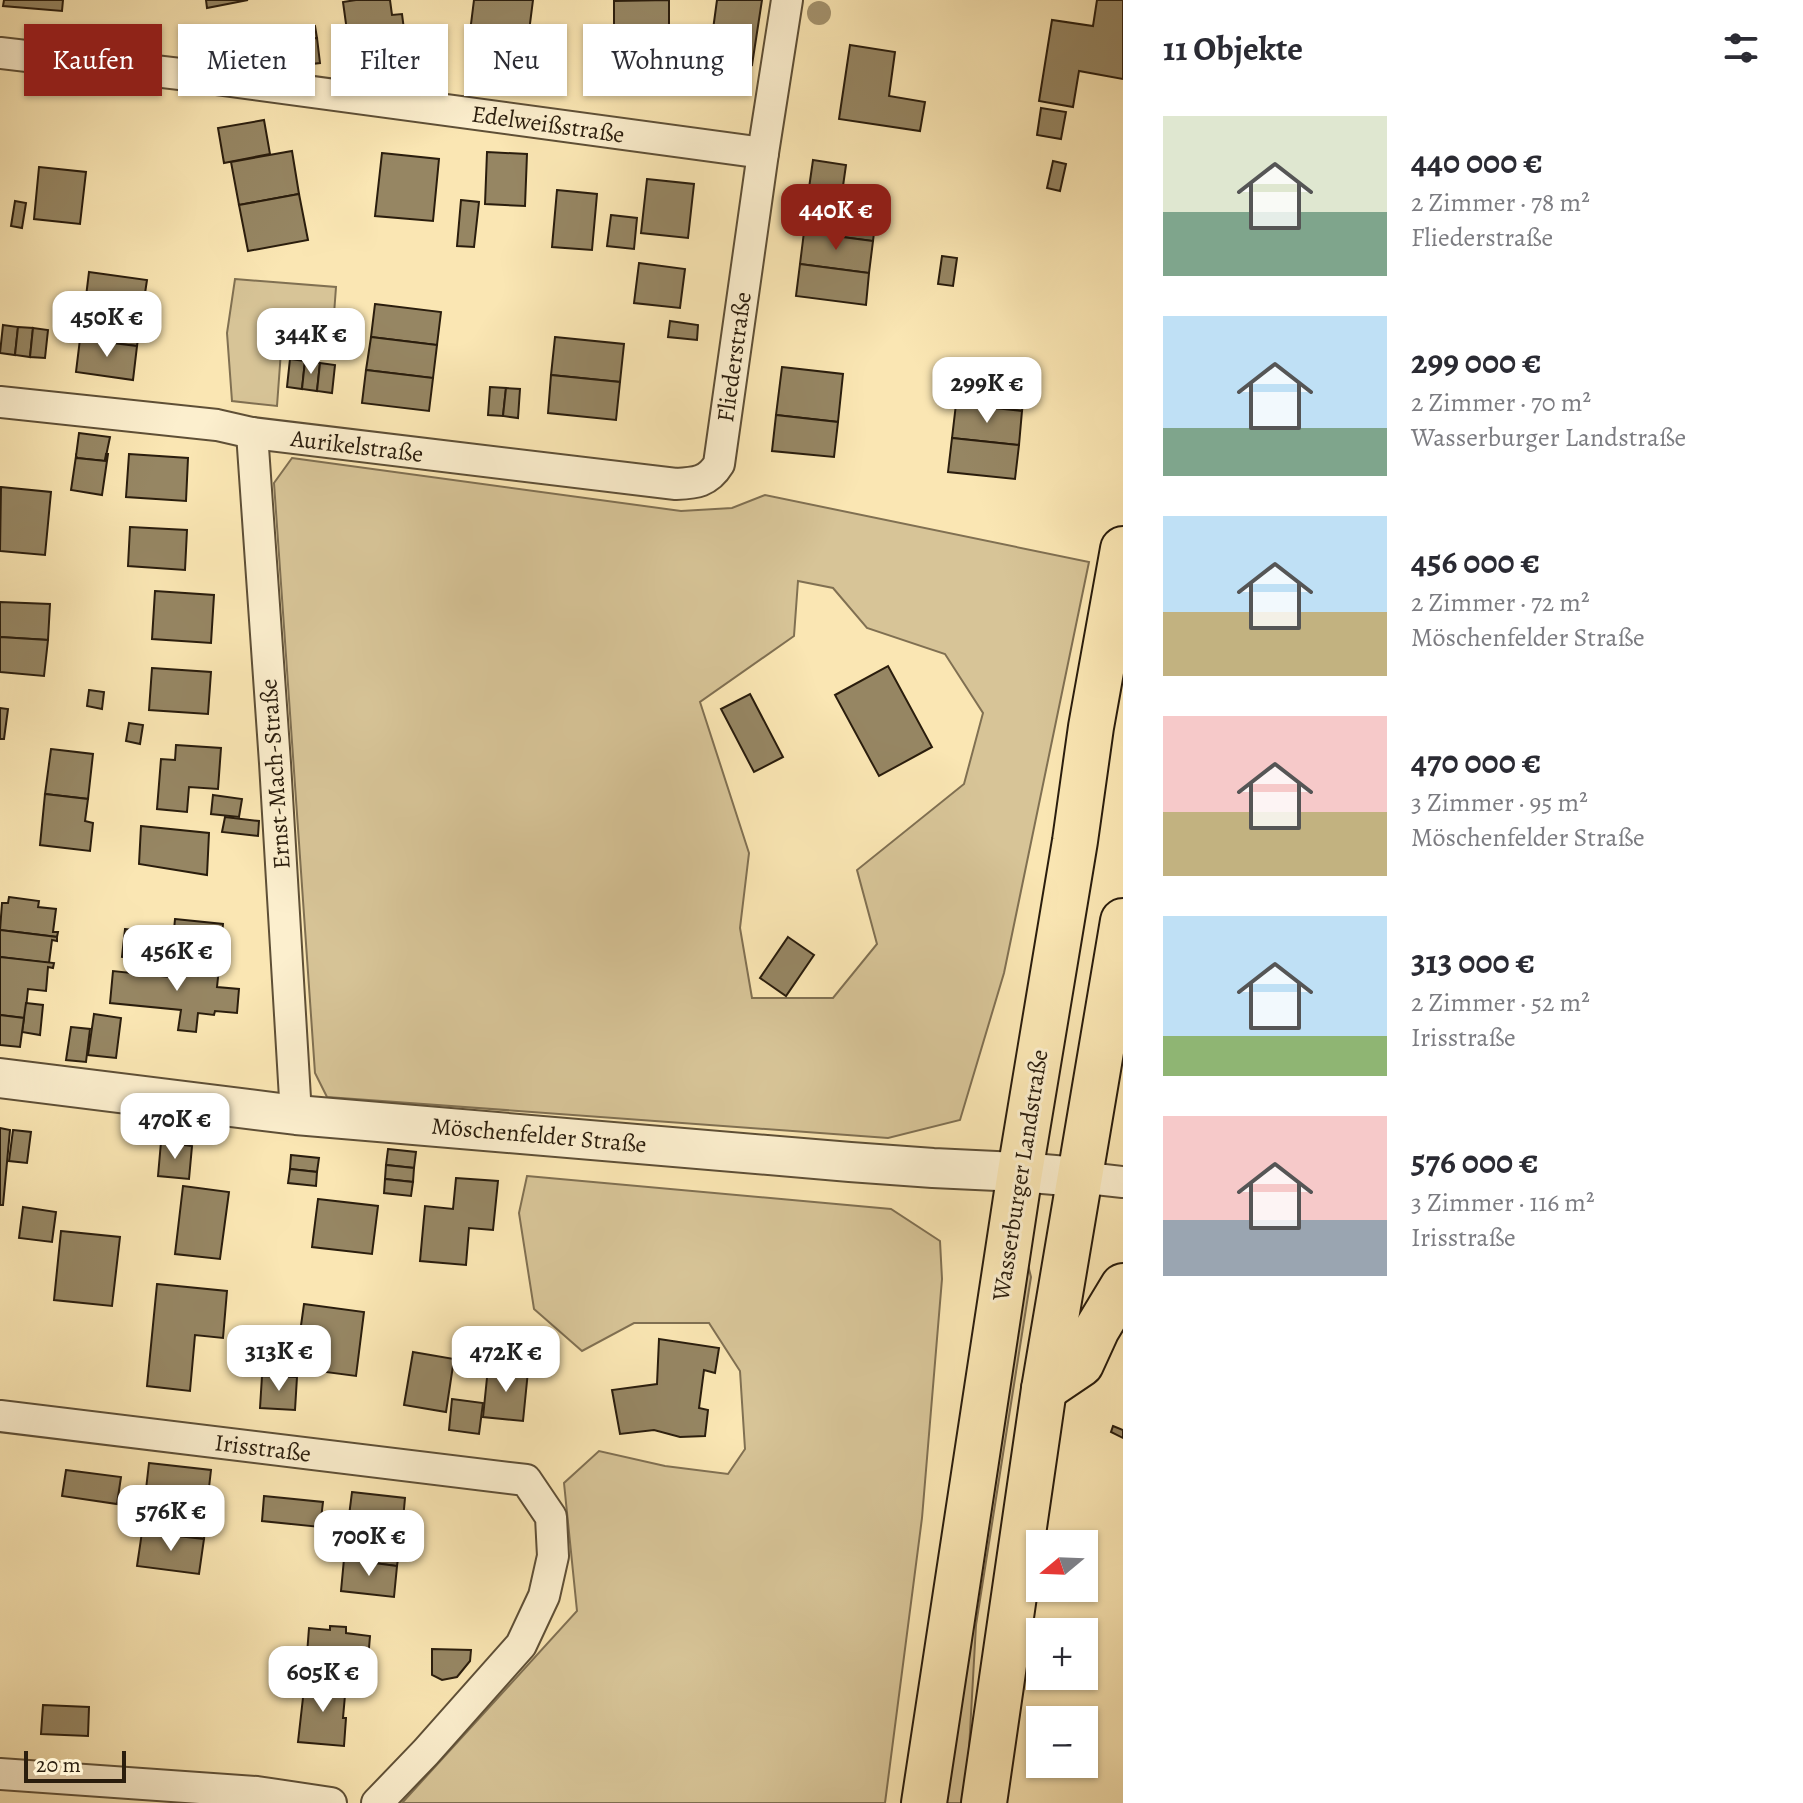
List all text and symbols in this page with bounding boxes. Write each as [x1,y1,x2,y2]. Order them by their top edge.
chip: Kaufen [24,24,162,96]
chip: Mieten [178,24,315,96]
chip: Filter [331,24,448,96]
chip: Neu [464,24,567,96]
chip: Wohnung [583,24,752,96]
text: 11 Objekte [1163,25,1303,72]
icon: filters [1719,26,1763,70]
street label: Edelweißstraße [470,97,626,151]
text: 440 000 € [1411,138,1543,185]
icon: home [1227,148,1323,244]
pin: 440K € [771,184,901,252]
text: 2 Zimmer · 78 m² [1411,185,1590,220]
text: 440K € [799,192,873,227]
text: Fliederstraße [1411,220,1553,255]
street label: Fliederstraße [709,290,759,424]
pin: 450K € [42,291,172,359]
text: 450K € [71,299,143,334]
pin: 344K € [246,308,376,376]
text: 344K € [275,316,347,351]
text: 299 000 € [1411,338,1542,385]
icon: home [1227,348,1323,444]
pin: 299K € [922,357,1052,425]
text: 299K € [950,365,1024,400]
text: 2 Zimmer · 70 m² [1411,385,1591,420]
text: Wasserburger Landstraße [1411,420,1686,455]
street label: Aurikelstraße [288,422,425,470]
text: 456 000 € [1411,538,1540,585]
icon: home [1227,548,1323,644]
text: 2 Zimmer · 72 m² [1411,585,1590,620]
text: Möschenfelder Straße [1411,620,1645,655]
street label: Ernst-Mach-Straße [252,678,298,870]
text: 470 000 € [1411,738,1541,785]
icon: home [1227,748,1323,844]
text: 3 Zimmer · 95 m² [1411,785,1588,820]
text: Möschenfelder Straße [1411,820,1645,855]
pin: 456K € [112,925,242,993]
text: 456K € [141,933,213,968]
text: 313 000 € [1411,938,1535,985]
icon: home [1227,948,1323,1044]
text: 2 Zimmer · 52 m² [1411,985,1590,1020]
text: Irisstraße [1411,1020,1516,1055]
street label: Wasserburger Landstraße [984,1047,1056,1304]
pin: 470K € [110,1093,240,1161]
text: 470K € [139,1101,211,1136]
street label: Möschenfelder Straße [430,1110,648,1160]
text: 576 000 € [1411,1138,1539,1185]
icon: home [1227,1148,1323,1244]
text: 3 Zimmer · 116 m² [1411,1185,1595,1220]
text: Irisstraße [1411,1220,1516,1255]
pin: 313K € [214,1325,344,1393]
pin: 472K € [441,1326,571,1394]
text: 313K € [245,1333,313,1368]
text: 472K € [470,1334,542,1369]
street label: Irisstraße [213,1426,313,1470]
pin: 576K € [106,1485,236,1553]
text: 576K € [136,1493,206,1528]
pin: 700K € [304,1510,434,1578]
text: 700K € [332,1518,406,1553]
north arrow [1026,1530,1098,1602]
map controls [1026,1530,1098,1778]
button: + [1026,1618,1098,1690]
pin: 605K € [258,1646,388,1714]
text: 605K € [287,1654,359,1689]
button: − [1026,1706,1098,1778]
scale bar [24,1747,126,1783]
text: 20 m [36,1750,81,1780]

